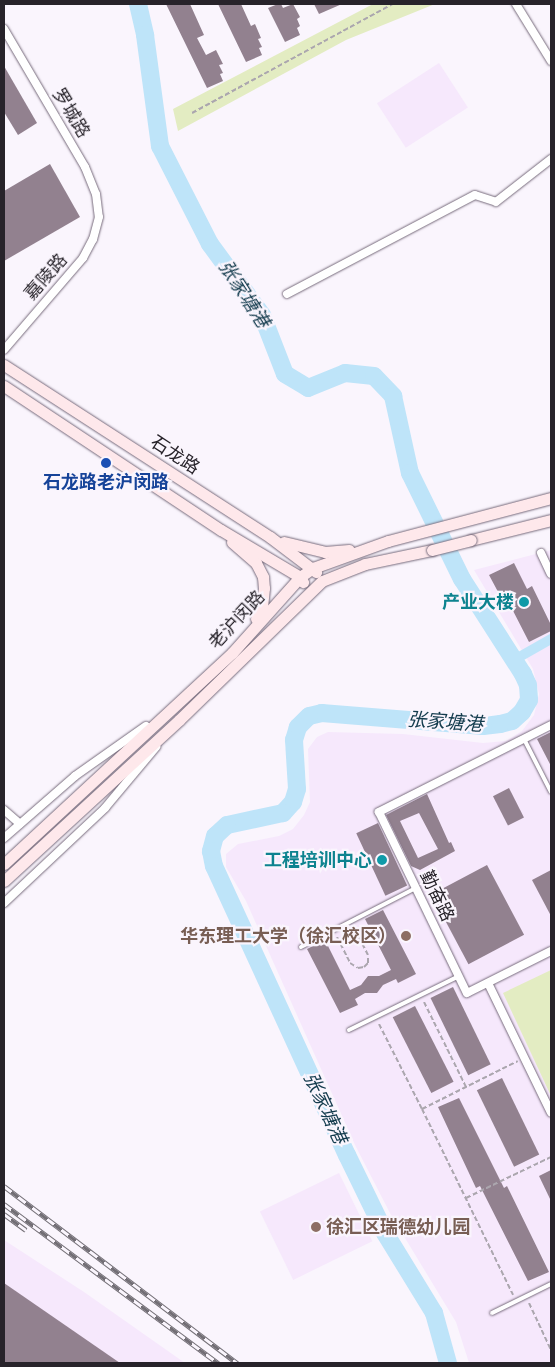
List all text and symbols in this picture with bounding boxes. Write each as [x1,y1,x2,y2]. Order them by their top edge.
street label: 罗城路 [48,84,94,142]
street label: 嘉陵路 [20,250,72,304]
water label: 张家塘港 [214,256,274,332]
street label: 石龙路 [146,431,204,479]
marker: 石龙路老沪闵路 [100,457,112,469]
place label: 石龙路老沪闵路 [43,471,169,493]
street label: 老沪闵路 [205,586,269,654]
place label: 产业大楼 [442,591,514,613]
marker: 产业大楼 [518,596,530,608]
water label: 张家塘港 [406,708,484,736]
place label: 工程培训中心 [264,849,372,871]
marker: 工程培训中心 [376,854,388,866]
street label: 勤奋路 [415,867,459,925]
place label: 华东理工大学（徐汇校区） [180,925,396,947]
marker: 华东理工大学（徐汇校区） [400,930,412,942]
water label: 张家塘港 [299,1069,351,1147]
place label: 徐汇区瑞德幼儿园 [326,1216,470,1238]
marker: 徐汇区瑞德幼儿园 [310,1221,322,1233]

